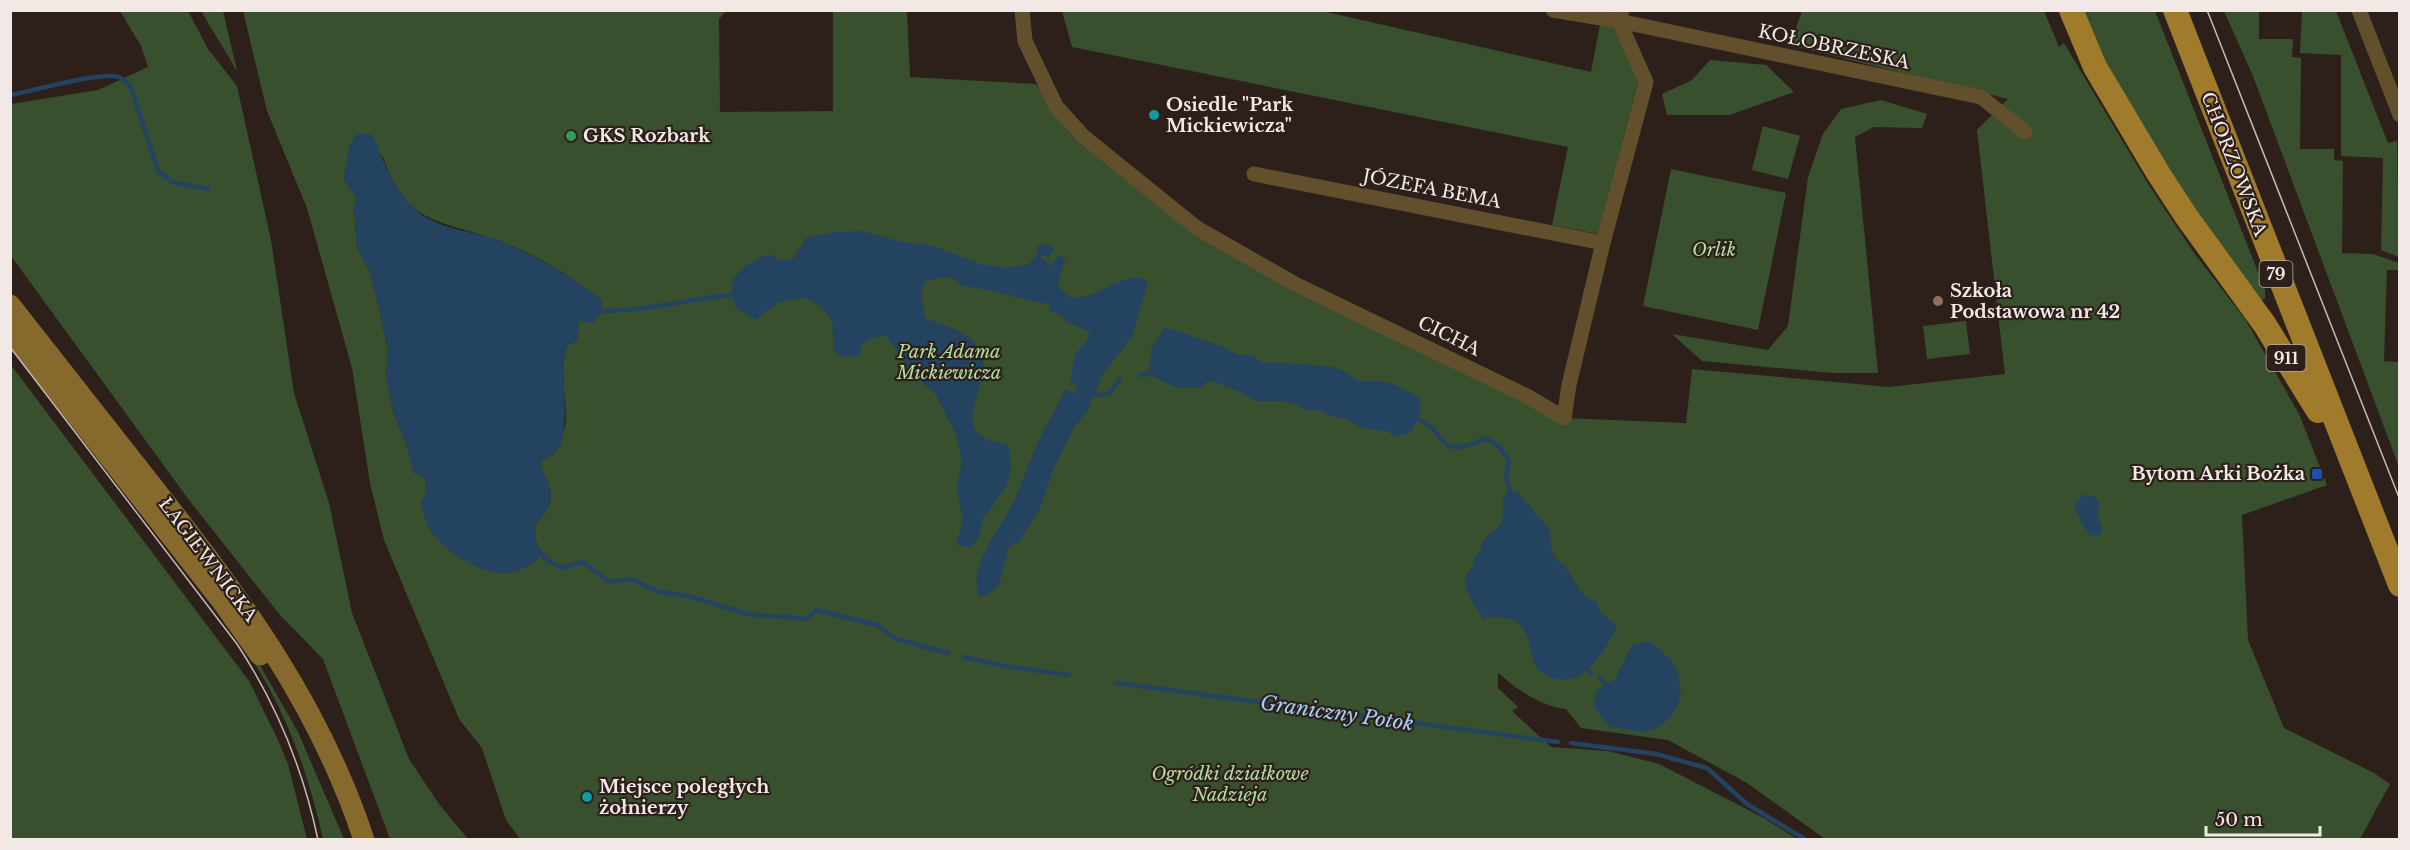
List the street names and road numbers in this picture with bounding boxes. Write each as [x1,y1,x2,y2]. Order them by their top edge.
street label: KOŁOBRZESKA [1756,20,1913,74]
street label: CHORZOWSKA [2196,89,2272,240]
street label: JÓZEFA BEMA [1359,163,1504,213]
road number: 79 [2260,261,2292,287]
street label: CICHA [1414,311,1485,361]
road number: 911 [2266,345,2306,371]
street label: ŁAGIEWNICKA [154,494,263,627]

